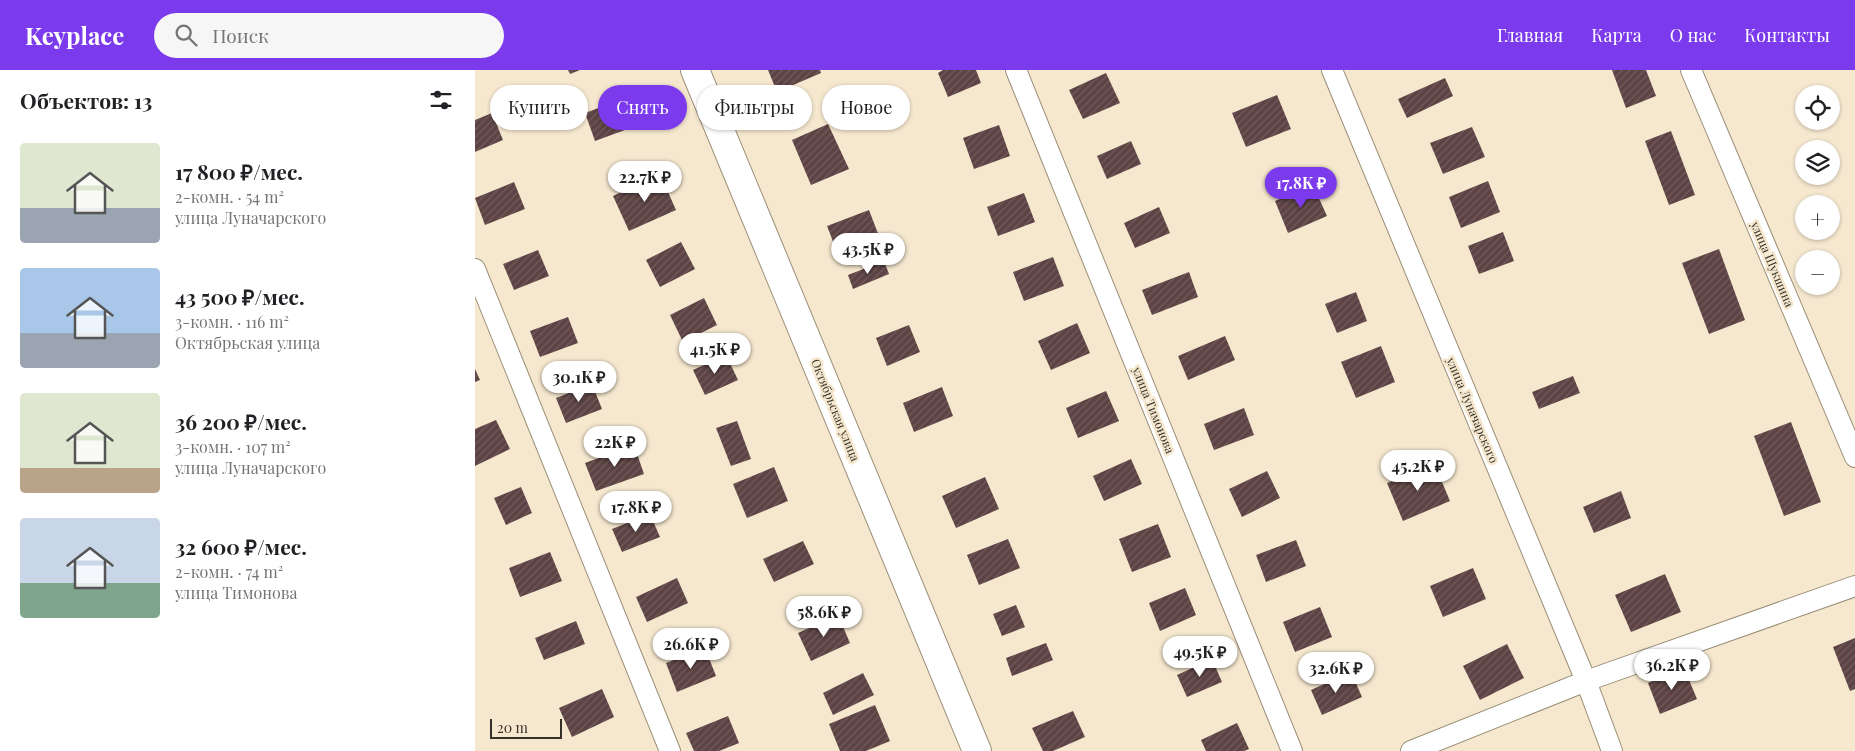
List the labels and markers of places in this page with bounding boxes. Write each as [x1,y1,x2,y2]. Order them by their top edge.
pin: 22.7K ₽ [599,160,691,203]
pin: 17.8K ₽ [1255,166,1347,209]
pin: 43.5K ₽ [822,232,914,275]
pin: 41.5K ₽ [669,332,761,375]
pin: 30.1K ₽ [533,360,625,403]
pin: 22K ₽ [580,426,650,468]
pin: 45.2K ₽ [1372,450,1464,492]
pin: 17.8K ₽ [590,490,682,533]
pin: 58.6K ₽ [778,596,870,638]
pin: 26.6K ₽ [645,628,737,670]
pin: 49.5K ₽ [1154,636,1246,678]
pin: 36.2K ₽ [1626,648,1718,691]
pin: 32.6K ₽ [1290,652,1382,694]

